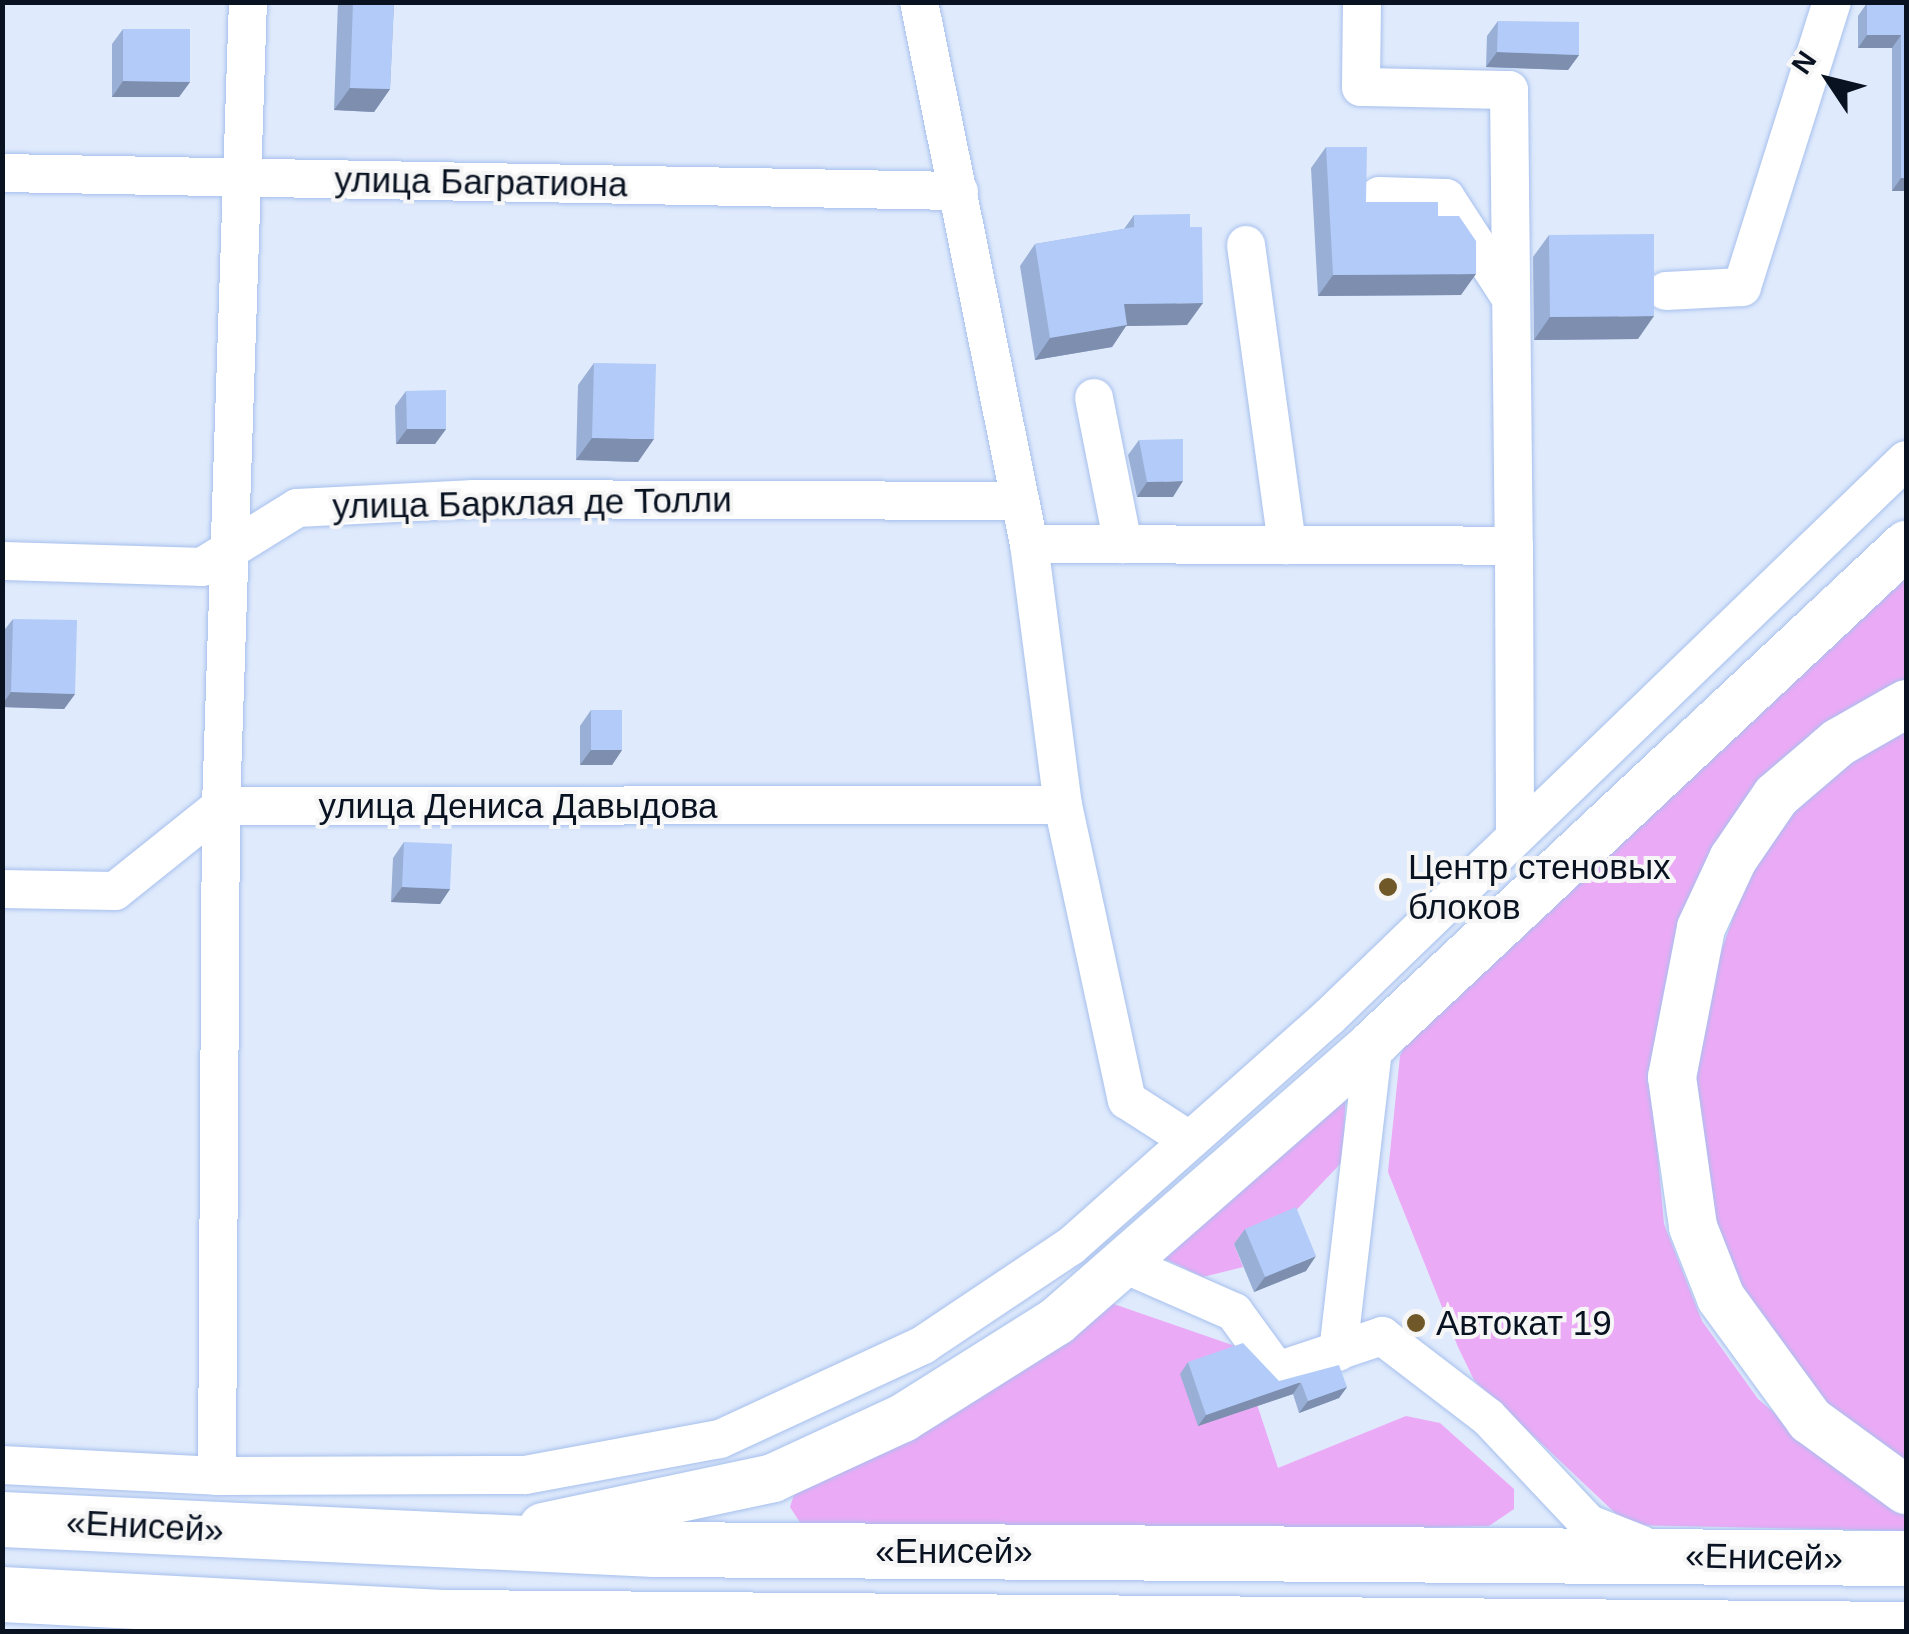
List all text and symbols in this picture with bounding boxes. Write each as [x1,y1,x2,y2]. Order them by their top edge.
north arrow [1779,30,1879,130]
text: N [1786,45,1823,80]
street label: улица Багратиона [334,158,628,206]
street label: улица Барклая де Толли [332,479,732,527]
street label: улица Дениса Давыдова [318,785,718,827]
place label: Центр стеновых блоков [1408,846,1671,928]
marker: Центр стеновых блоков [1377,876,1399,898]
place label: Автокат 19 [1436,1302,1612,1344]
marker: Автокат 19 [1405,1312,1427,1334]
street label: «Енисей» [65,1501,225,1551]
street label: «Енисей» [875,1530,1033,1572]
street label: «Енисей» [1685,1535,1843,1579]

